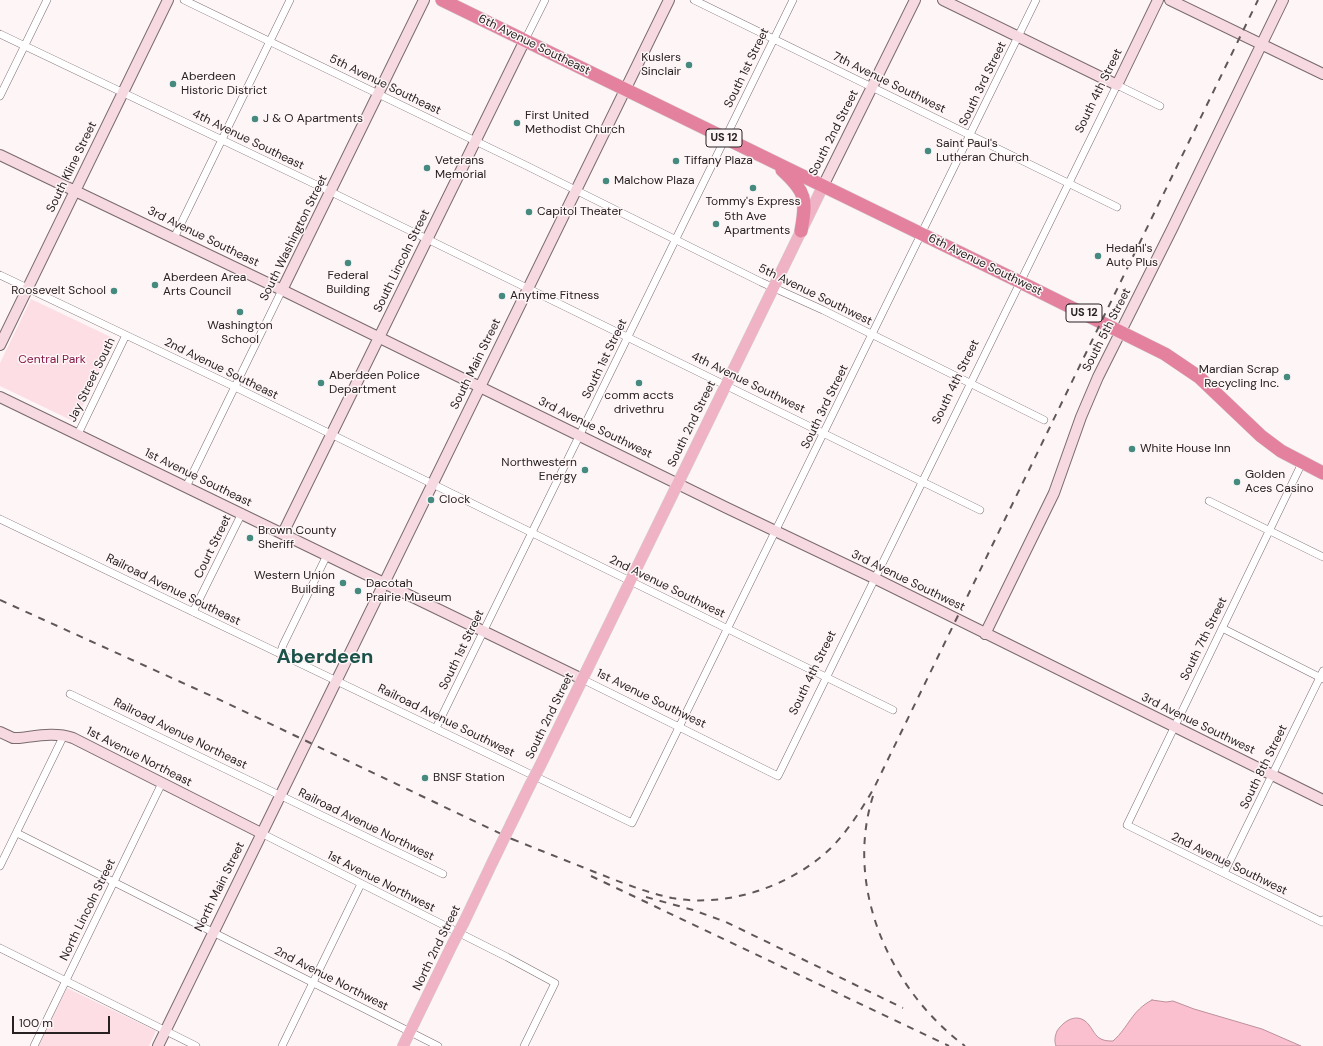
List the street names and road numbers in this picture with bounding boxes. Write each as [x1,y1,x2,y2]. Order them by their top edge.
street label: 6th Avenue Southeast [476,12,592,78]
street label: South 1st Street [721,26,773,110]
street label: South 3rd Street [956,40,1010,128]
street label: South 4th Street [1072,47,1126,135]
street label: 7th Avenue Southwest [830,49,948,117]
street label: 5th Avenue Southeast [327,52,443,118]
street label: South 2nd Street [806,88,862,178]
street label: 4th Avenue Southeast [190,107,306,173]
street label: South Kline Street [44,119,100,215]
road number: US 12 [706,129,742,147]
street label: South Washington Street [257,173,331,303]
street label: 3rd Avenue Southeast [145,204,261,270]
street label: South Lincoln Street [371,207,433,315]
street label: 6th Avenue Southwest [926,231,1044,299]
street label: 5th Avenue Southwest [756,261,874,329]
street label: South 5th Street [1080,286,1134,374]
road number: US 12 [1066,304,1102,322]
street label: South Main Street [448,316,504,412]
street label: South 1st Street [579,317,631,401]
street label: 2nd Avenue Southeast [162,335,280,403]
street label: Jay Street South [65,336,119,424]
street label: South 4th Street [929,338,983,426]
street label: 4th Avenue Southwest [689,349,807,417]
street label: South 3rd Street [798,363,852,451]
street label: South 2nd Street [665,378,719,470]
street label: 3rd Avenue Southwest [536,394,654,462]
street label: 1st Avenue Southeast [142,446,254,510]
street label: Court Street [191,513,235,581]
street label: 3rd Avenue Southwest [849,547,967,615]
street label: Railroad Avenue Southeast [103,551,243,629]
street label: 2nd Avenue Southwest [607,553,727,621]
street label: South 7th Street [1178,595,1230,683]
street label: South 1st Street [436,608,488,692]
street label: South 4th Street [786,629,840,717]
street label: 1st Avenue Southwest [594,666,708,732]
street label: South 2nd Street [523,670,577,762]
street label: Railroad Avenue Southwest [375,682,517,760]
street label: 3rd Avenue Southwest [1139,690,1257,758]
street label: Railroad Avenue Northeast [111,695,249,773]
street label: South 8th Street [1237,723,1291,811]
street label: 1st Avenue Northeast [84,724,194,790]
street label: Railroad Avenue Northwest [296,786,436,864]
street label: 2nd Avenue Southwest [1169,830,1289,898]
street label: North Main Street [192,840,248,934]
street label: 1st Avenue Northwest [325,849,437,915]
street label: North Lincoln Street [57,857,119,963]
street label: North 2nd Street [410,903,464,993]
street label: 2nd Avenue Northwest [272,944,390,1014]

